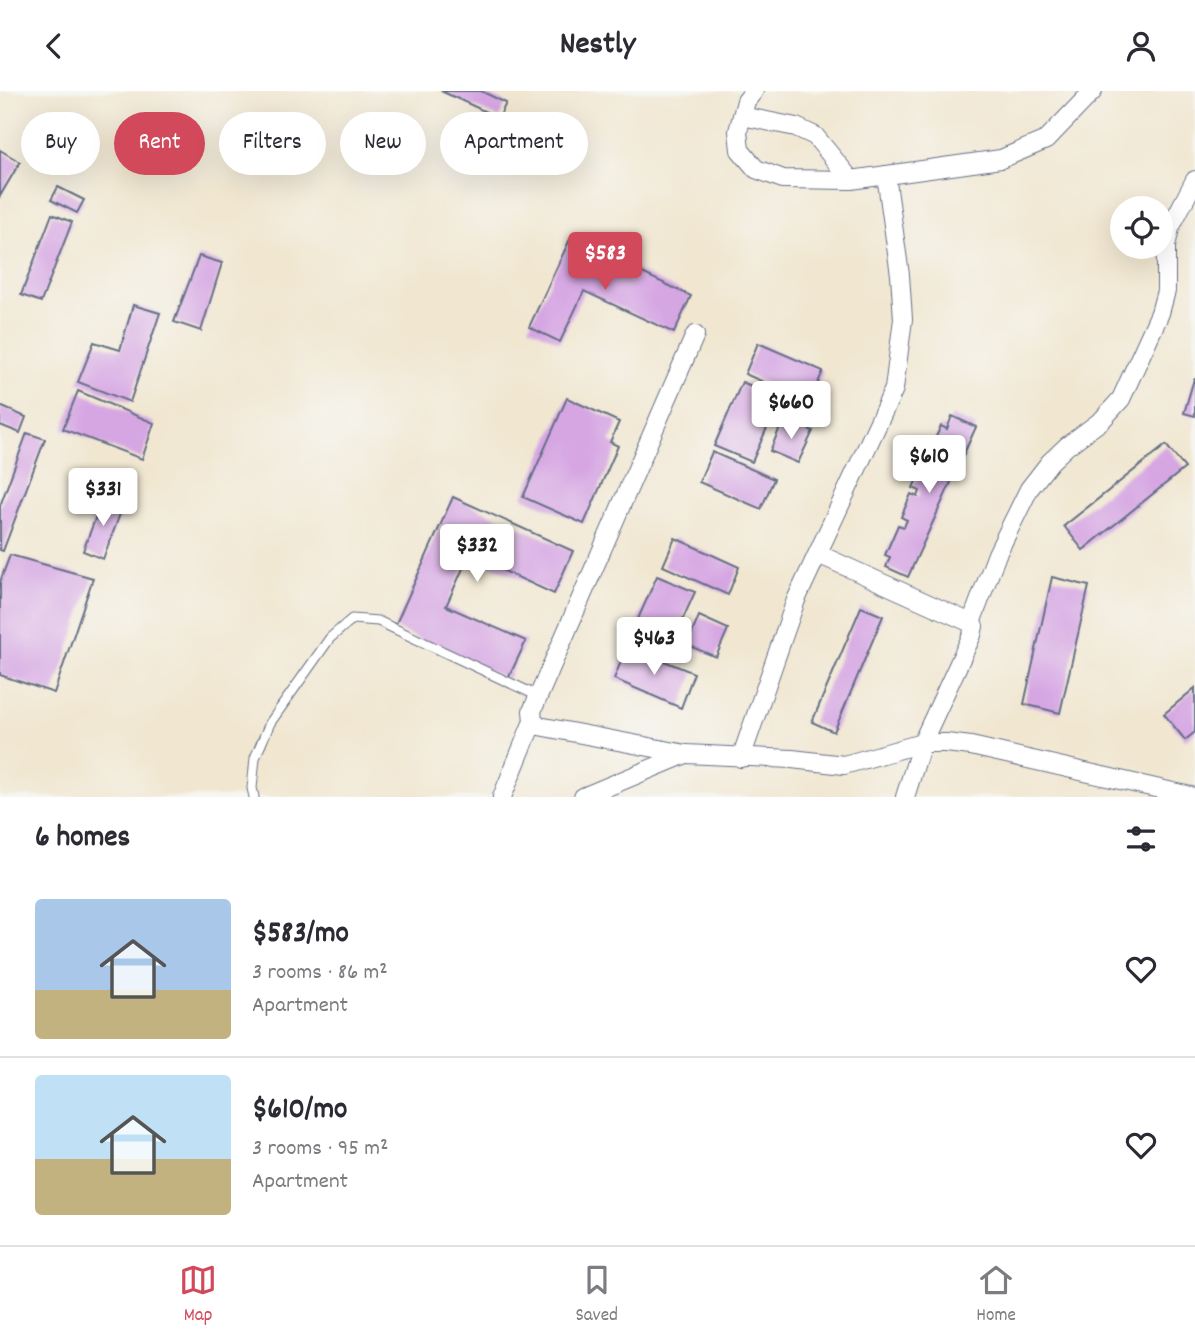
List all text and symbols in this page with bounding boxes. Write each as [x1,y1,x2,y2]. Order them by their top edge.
text: Nestly [560,23,635,69]
icon: back [35,27,73,65]
icon: person [1122,27,1160,65]
chip: Buy [21,112,100,175]
chip: Rent [114,112,205,175]
chip: Filters [219,112,326,175]
chip: New [340,112,426,175]
chip: Apartment [440,112,588,175]
map controls [1110,196,1173,259]
button: locate [1110,196,1173,259]
pin: $583 [564,233,646,292]
text: $583 [584,238,626,271]
pin: $660 [750,381,832,441]
text: $660 [768,387,814,420]
pin: $610 [888,435,970,495]
text: $610 [909,441,949,474]
pin: $331 [62,469,144,528]
text: $331 [84,474,122,507]
pin: $332 [436,525,518,584]
text: $332 [456,530,498,563]
pin: $463 [613,617,695,677]
text: $463 [633,623,675,656]
text: 6 homes [35,818,130,861]
icon: filters [1122,820,1160,858]
text: $583/mo [252,914,349,957]
icon: home [91,927,175,1011]
icon: heart [1122,950,1160,988]
text: 3 rooms · 86 m² [252,957,388,990]
text: Apartment [252,990,348,1023]
text: $610/mo [252,1090,347,1133]
icon: home [91,1103,175,1187]
icon: heart [1122,1126,1160,1164]
text: 3 rooms · 95 m² [252,1133,388,1166]
text: Apartment [252,1166,348,1199]
tab: Map [179,1261,217,1330]
tab: Saved [575,1261,618,1330]
tab: Home [976,1261,1016,1330]

